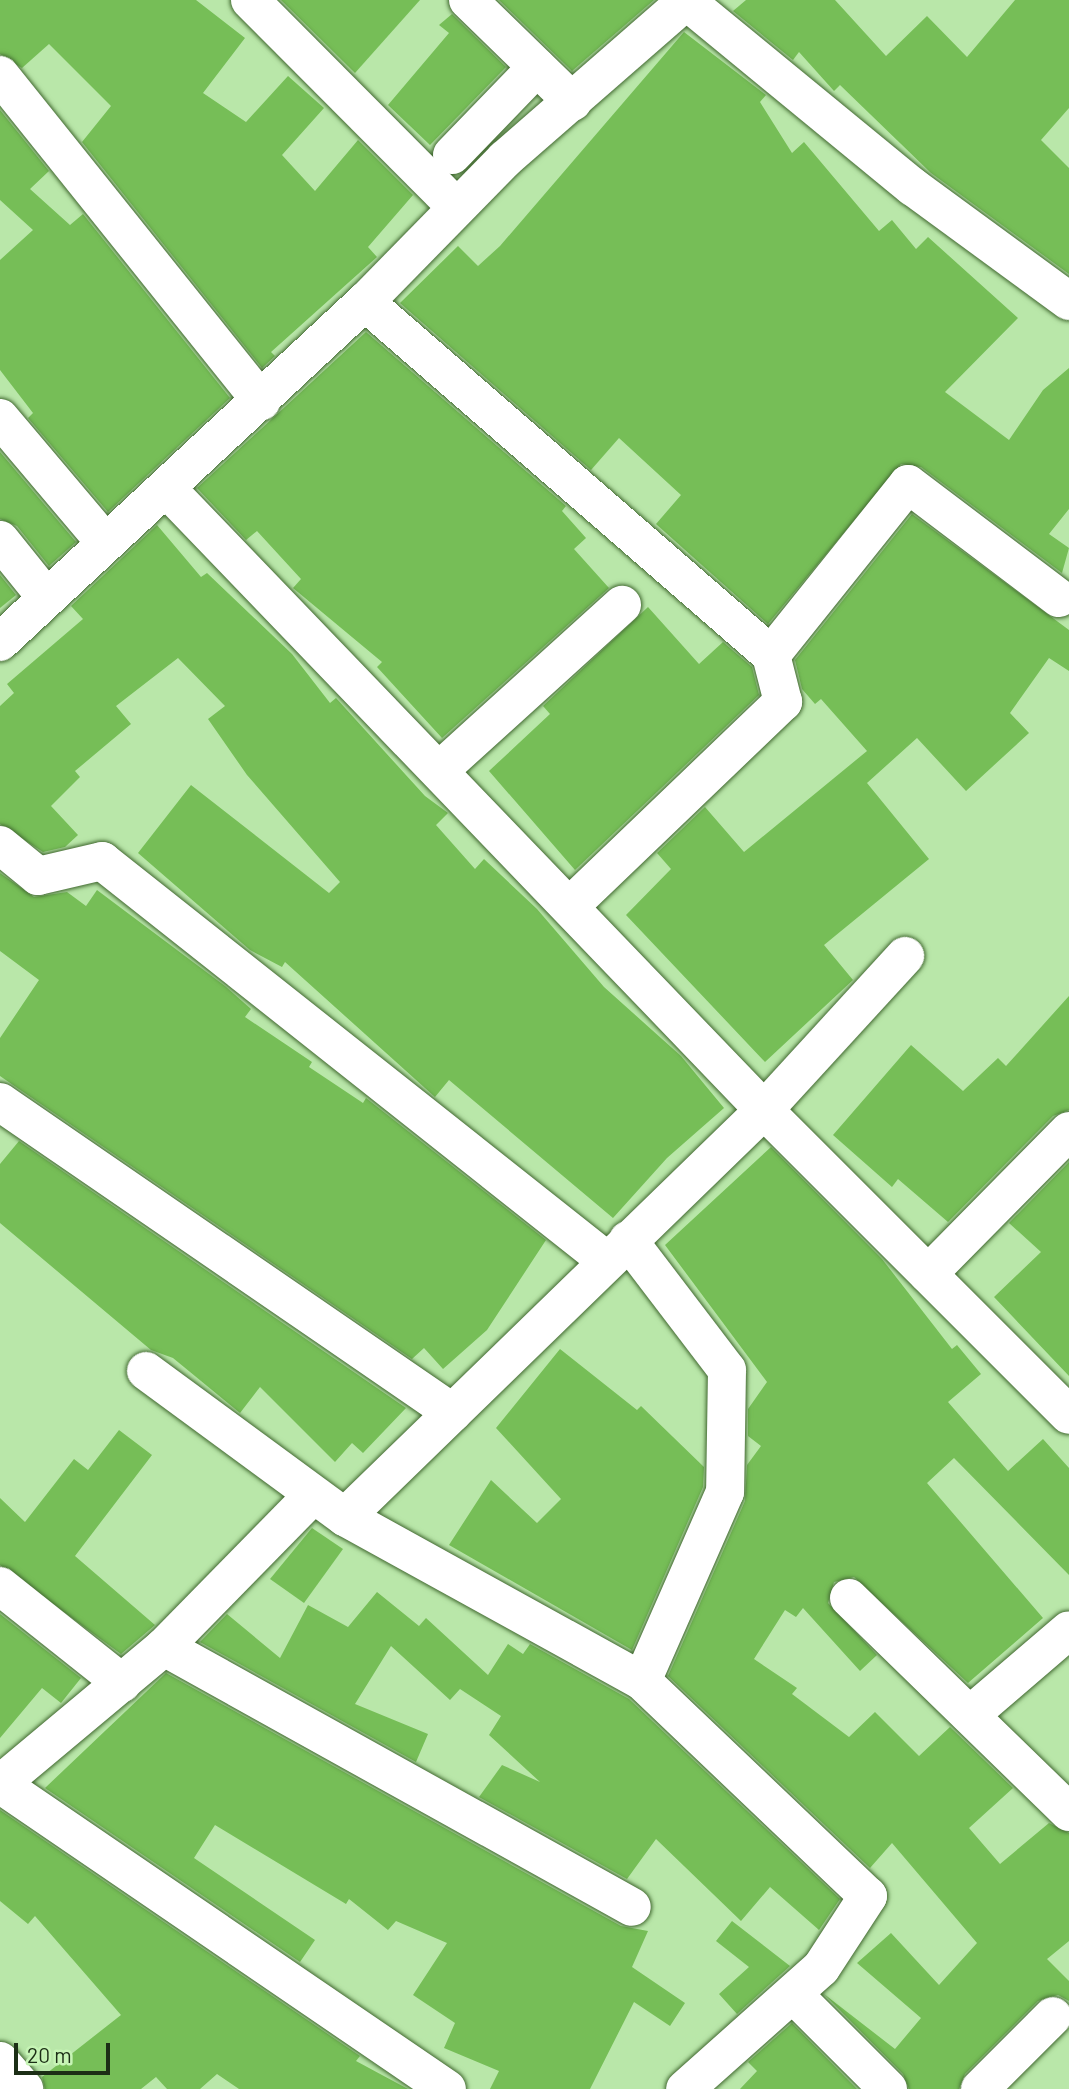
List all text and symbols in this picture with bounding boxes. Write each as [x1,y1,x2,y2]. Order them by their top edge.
scale bar [18,2030,114,2074]
text: 20 m [27,2042,72,2067]

